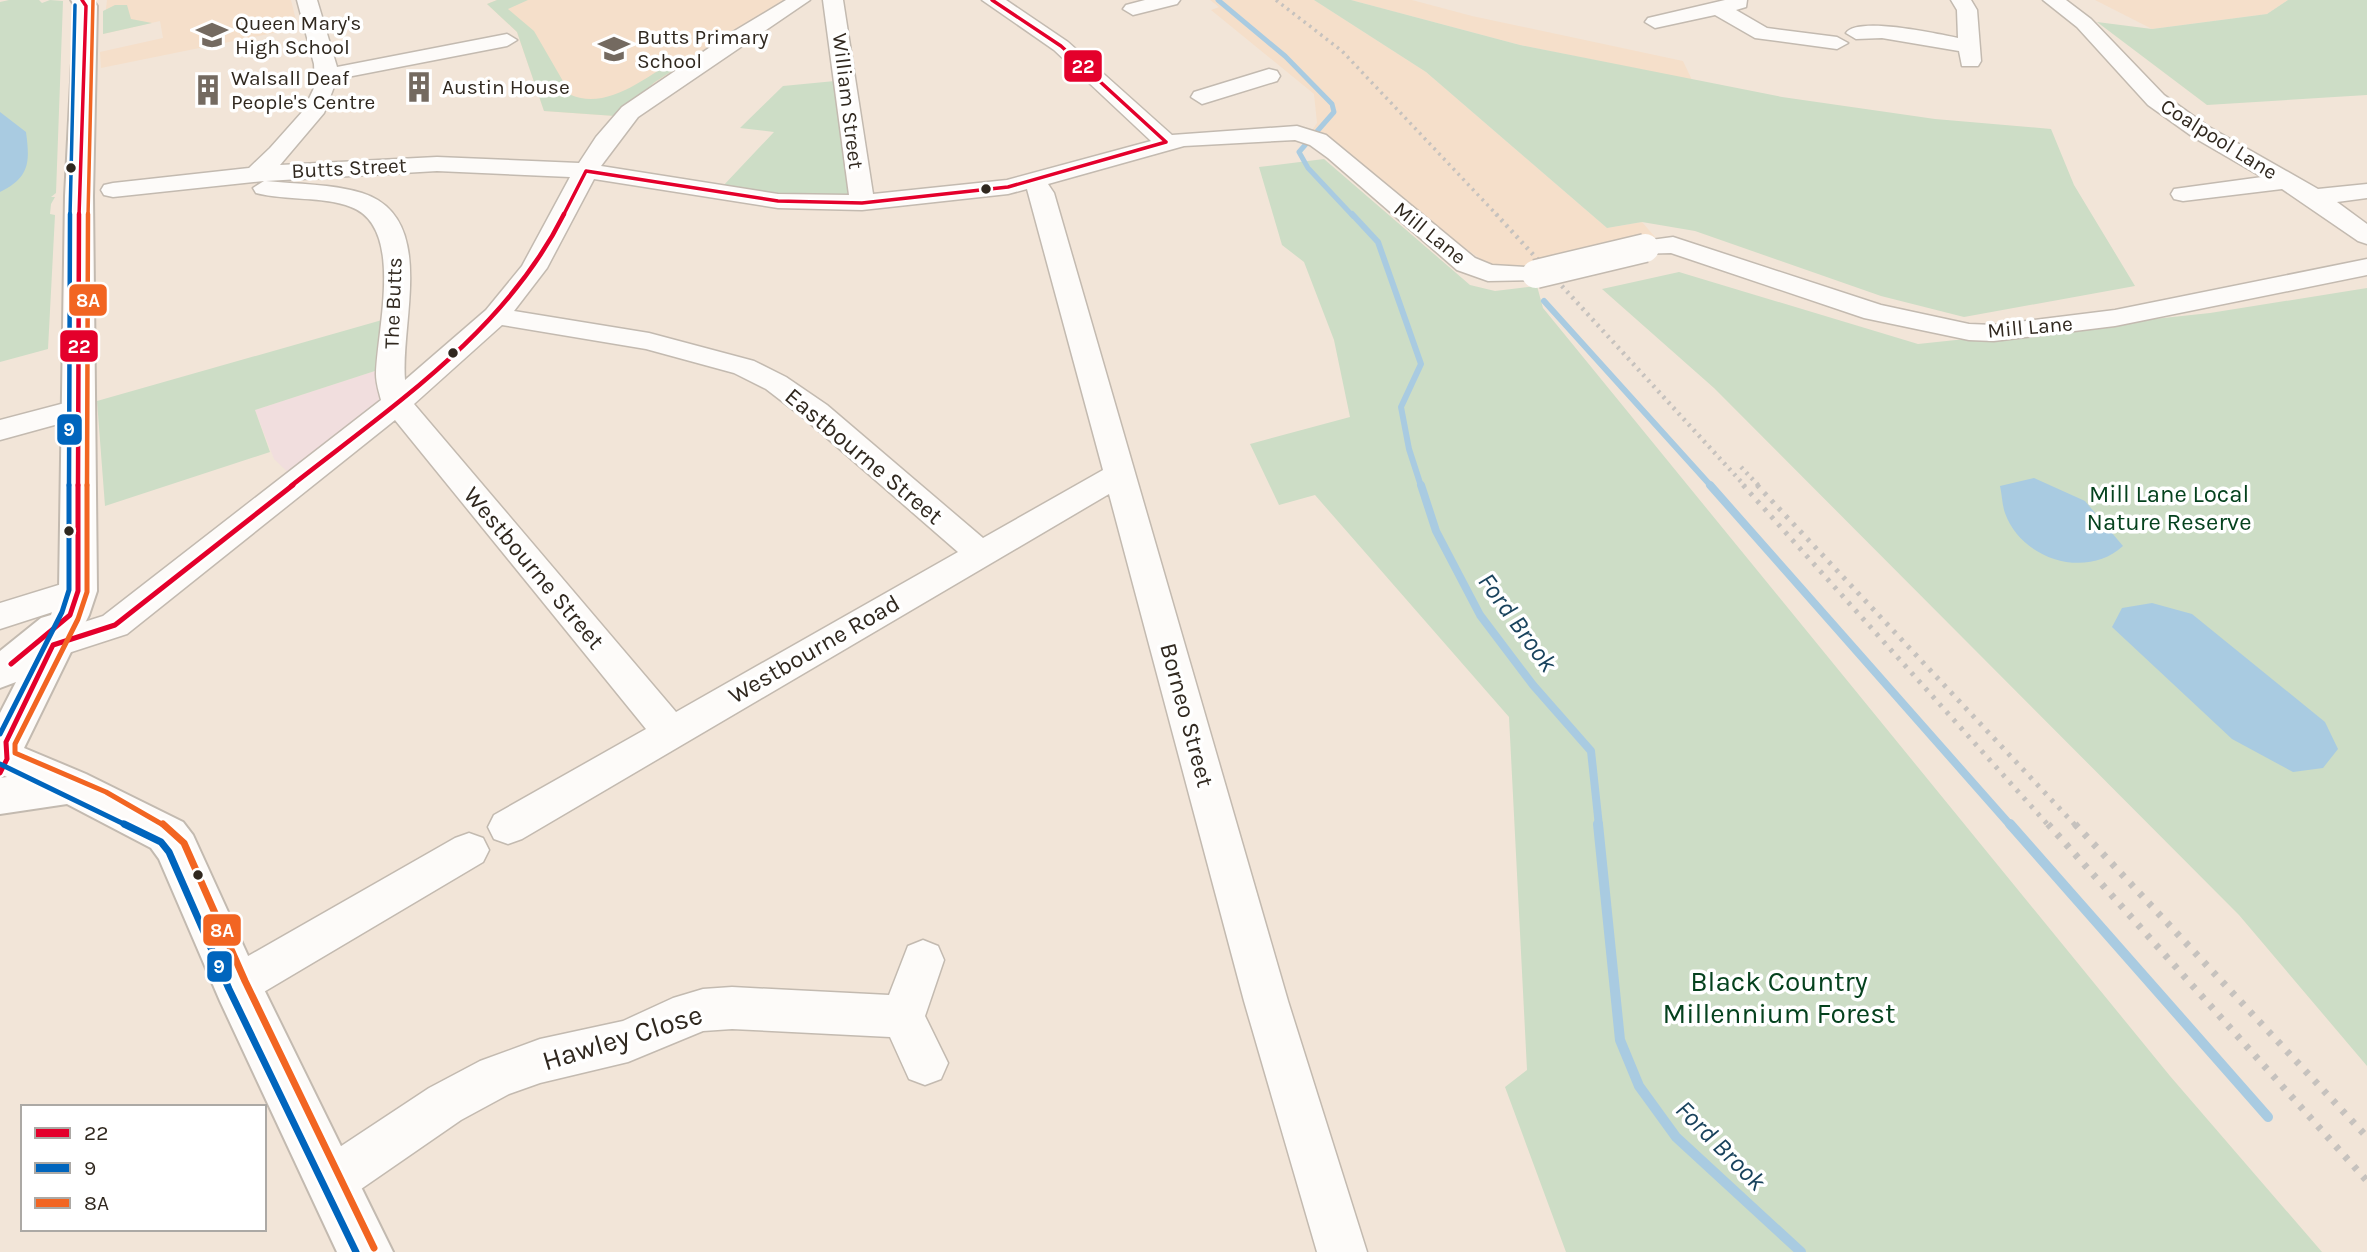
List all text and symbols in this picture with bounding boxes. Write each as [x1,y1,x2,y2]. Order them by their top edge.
place label: Queen Mary's High School [235,11,361,59]
school or university icon: Queen Mary's High School [195,18,229,52]
place label: Butts Primary School [637,25,769,73]
school or university icon: Butts Primary School [597,32,631,66]
street label: William Street [828,32,868,170]
line badge: 22 [1063,49,1103,83]
text: 22 [1072,56,1095,78]
place label: Walsall Deaf People's Centre [231,66,375,114]
building icon: Austin House [402,70,436,104]
building icon: Walsall Deaf People's Centre [191,73,225,107]
place label: Austin House [442,75,570,99]
street label: Coalpool Lane [2156,94,2282,184]
street label: Butts Street [291,153,407,183]
unlabelled marker [64,161,78,175]
unlabelled marker [979,182,993,196]
street label: Mill Lane [1389,197,1471,269]
street label: The Butts [379,257,407,349]
line badge: 8A [68,283,108,317]
text: 8A [76,290,100,312]
street label: Mill Lane [1986,311,2074,343]
line badge: 22 [59,329,99,363]
text: 22 [68,336,91,358]
unlabelled marker [446,346,460,360]
street label: Eastbourne Street [779,382,949,530]
line badge: 9 [56,413,83,446]
text: 9 [63,419,75,441]
park label: Mill Lane Local Nature Reserve [2087,480,2251,536]
street label: Westbourne Street [458,481,610,655]
unlabelled marker [62,524,76,538]
water label: Ford Brook [1471,567,1564,679]
street label: Westbourne Road [723,589,905,709]
street label: Borneo Street [1154,640,1220,790]
unlabelled marker [191,868,205,882]
line badge: 8A [202,913,242,947]
text: 8A [210,920,234,942]
line badge: 9 [206,950,233,983]
text: 9 [213,956,225,978]
park label: Black Country Millennium Forest [1663,965,1896,1030]
street label: Hawley Close [538,997,706,1077]
water label: Ford Brook [1669,1094,1773,1198]
legend [21,1105,266,1231]
text: 22 [84,1121,108,1145]
text: 9 [84,1156,96,1180]
text: 8A [84,1191,109,1215]

